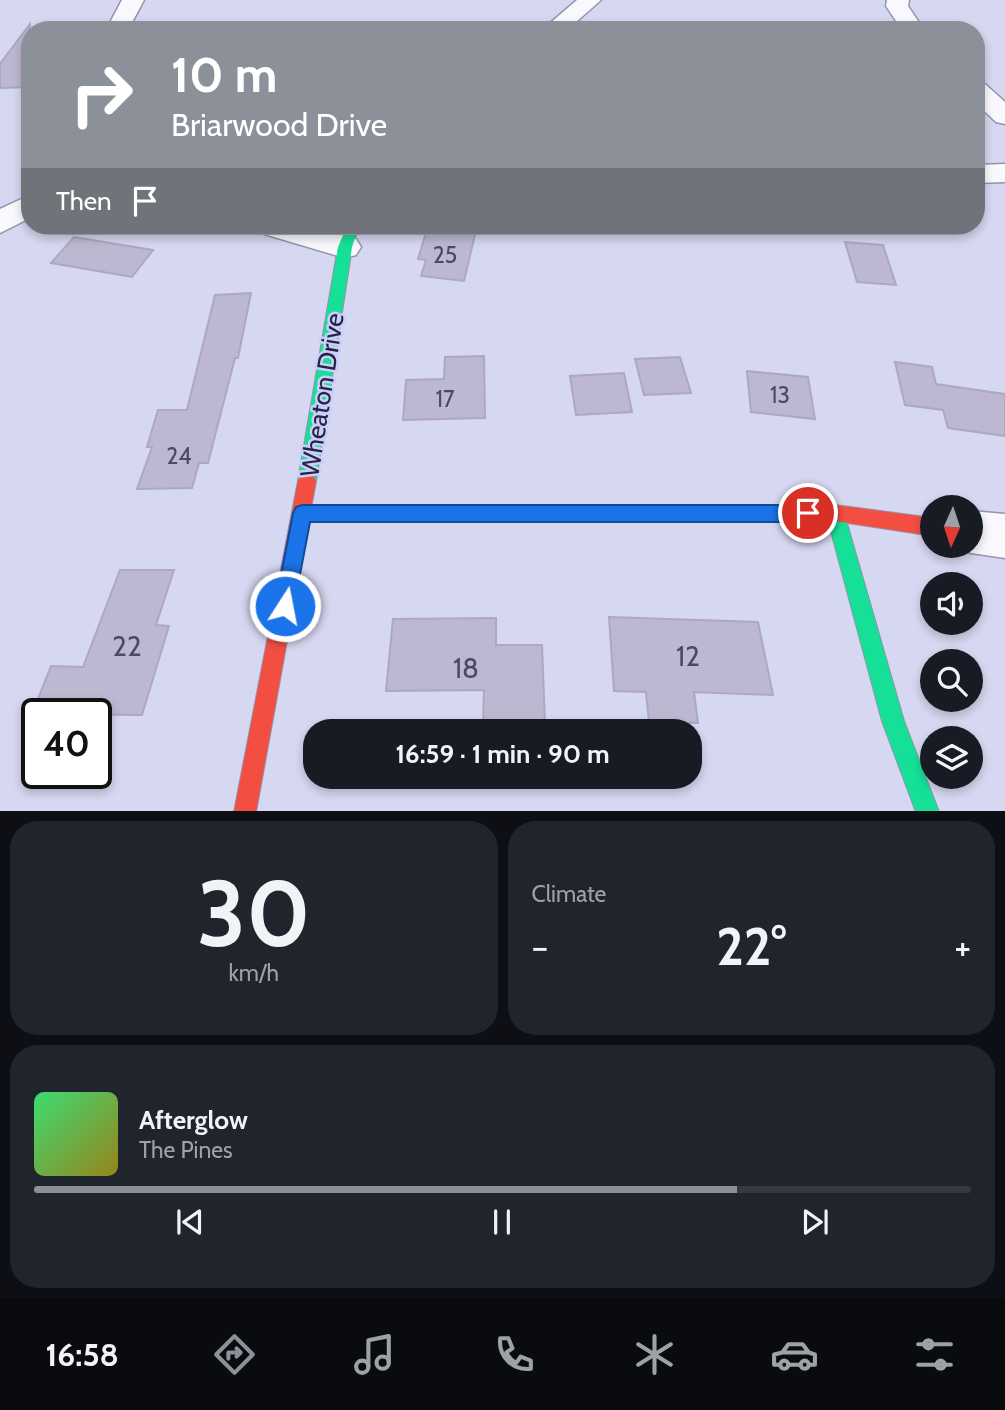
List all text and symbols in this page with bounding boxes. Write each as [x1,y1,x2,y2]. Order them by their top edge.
text: 10 m [171,45,277,104]
icon: right [56,49,147,140]
text: Briarwood Drive [171,105,387,144]
icon: arrive [126,182,164,220]
text: Then [56,185,112,217]
house number: 25 [433,241,457,269]
street label: Wheaton Drive [293,311,351,479]
house number: 13 [770,381,790,409]
house number: 17 [435,385,455,413]
house number: 24 [166,442,192,470]
pin [778,483,838,543]
icon: arrive [789,494,827,532]
north arrow [920,495,984,558]
map controls [920,495,983,789]
position arrow [248,569,322,643]
button: sound [920,572,983,635]
house number: 22 [112,629,142,663]
house number: 12 [676,639,700,673]
button: search [920,649,983,712]
house number: 18 [453,651,479,685]
speed limit sign: 40 [21,698,112,789]
button: layers [920,726,983,789]
text: 16:59 · 1 min · 90 m [395,738,610,770]
text: 30 [197,858,310,969]
text: Climate [532,880,606,908]
text: 22° [716,915,786,978]
text: − [532,923,548,970]
text: + [954,923,971,970]
text: km/h [229,959,279,987]
text: Afterglow [139,1104,248,1136]
text: The Pines [139,1136,233,1164]
icon: previous [171,1203,209,1241]
icon: pause [483,1203,521,1241]
icon: next [796,1203,834,1241]
icon: directions [210,1330,259,1379]
icon: music [350,1330,399,1379]
icon: phone [490,1330,539,1379]
icon: climate [630,1330,679,1379]
icon: car [770,1330,819,1379]
icon: filters [910,1330,959,1379]
text: 16:58 [46,1335,119,1374]

